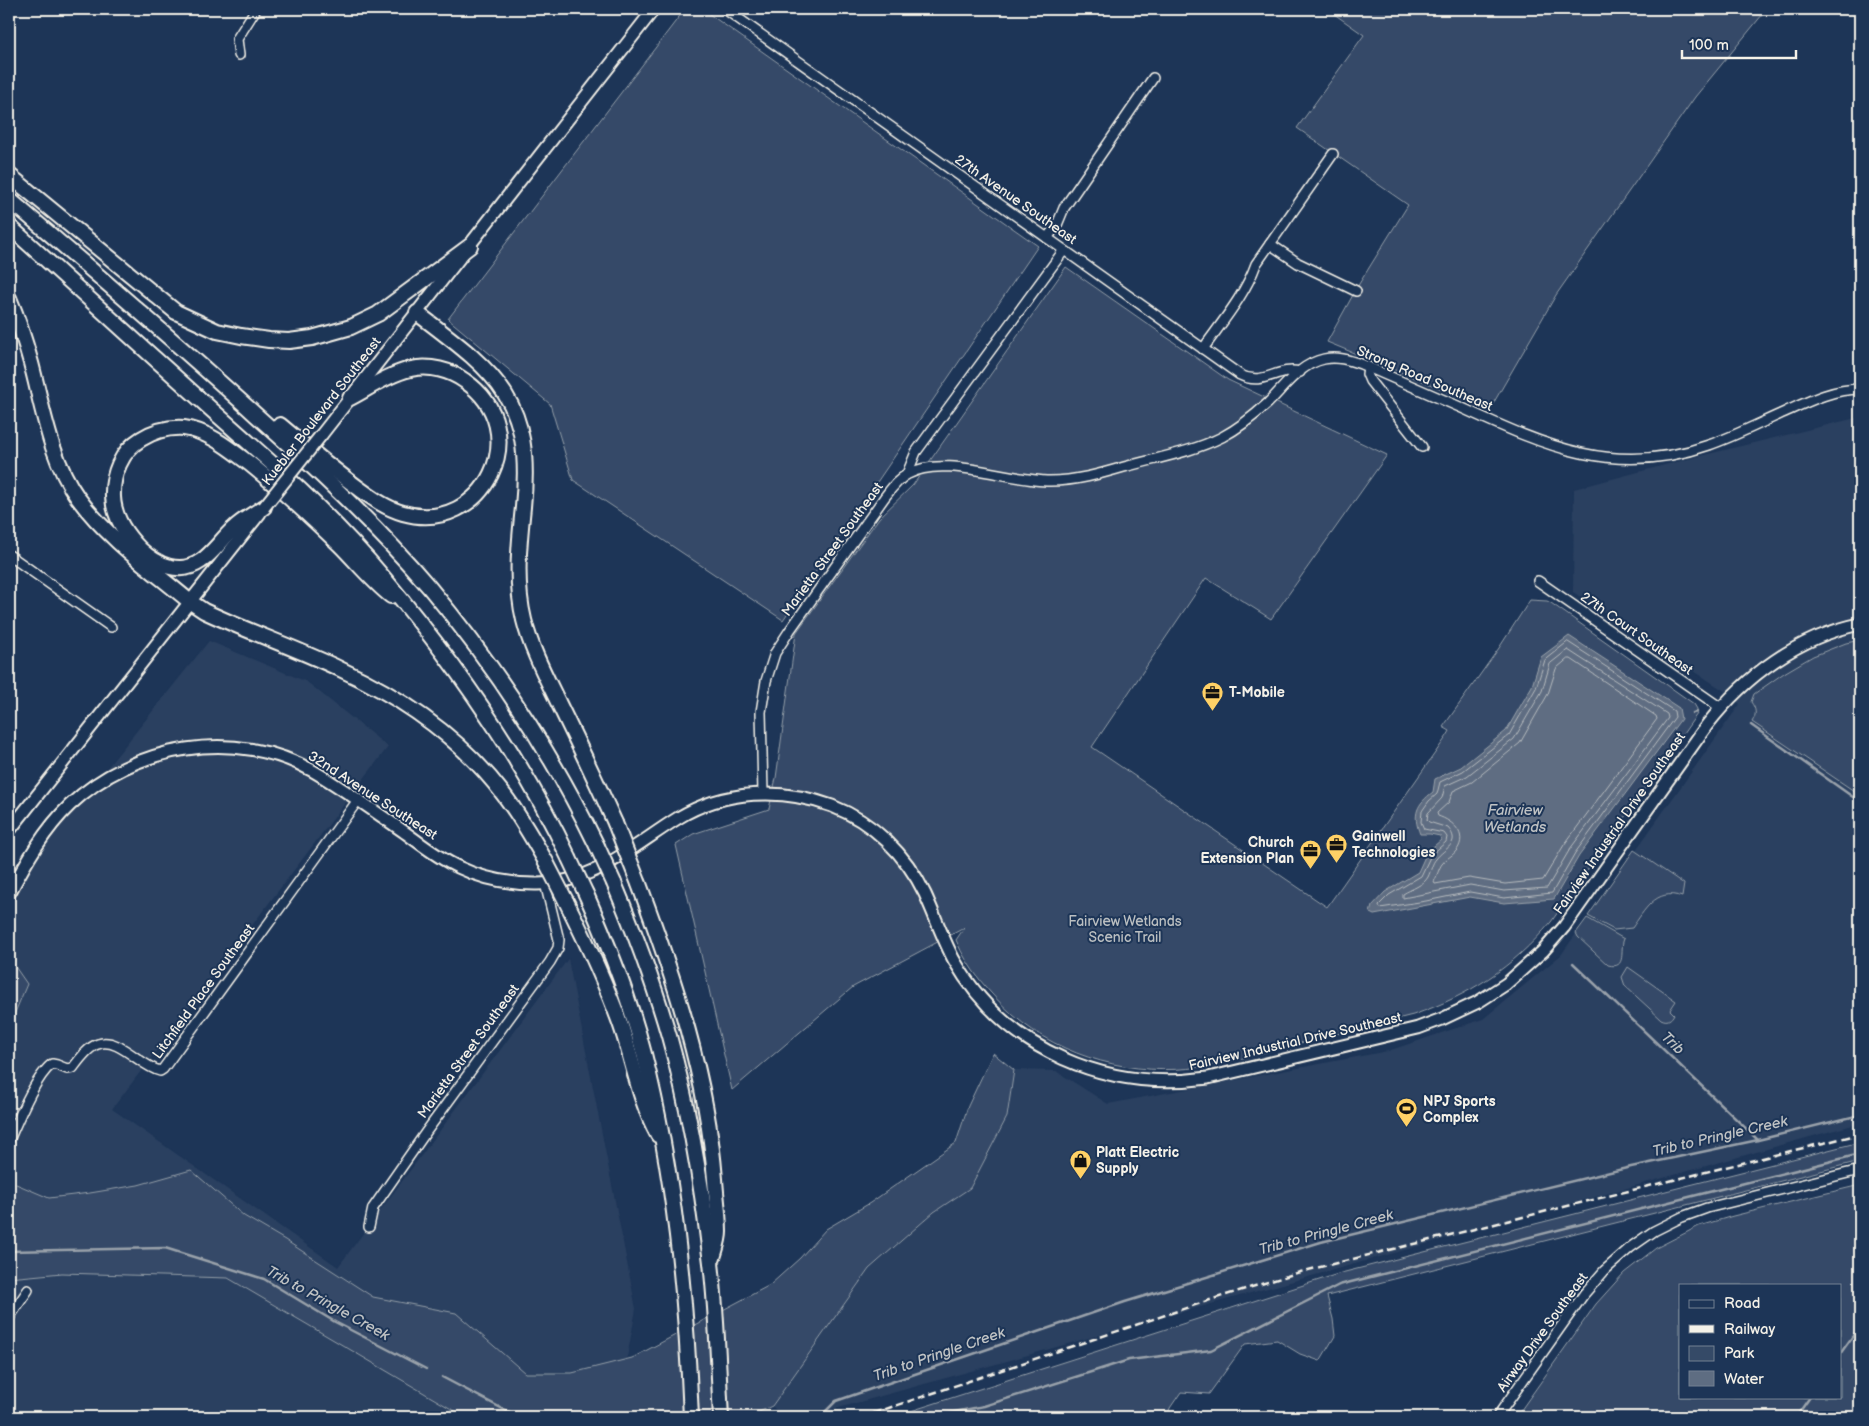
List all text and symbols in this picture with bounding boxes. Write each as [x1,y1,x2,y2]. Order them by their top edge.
scale bar [1682,28,1795,60]
text: 100 m [1689,36,1729,55]
street label: 27th Avenue Southeast [951,151,1081,248]
street label: Kuebler Boulevard Southeast [258,333,385,489]
street label: Strong Road Southeast [1354,342,1496,415]
street label: Marietta Street Southeast [778,478,887,620]
street label: 27th Court Southeast [1577,588,1697,679]
office icon: T-Mobile [1201,680,1225,711]
place label: T-Mobile [1229,684,1285,701]
street label: Fairview Industrial Drive Southeast [1550,729,1689,917]
street label: 32nd Avenue Southeast [305,747,441,844]
water label: Fairview Wetlands [1484,801,1547,837]
place label: Gainwell Technologies [1352,828,1435,861]
office icon: Gainwell Technologies [1324,832,1348,863]
place label: Church Extension Plan [1200,834,1294,867]
office icon: Church Extension Plan [1298,838,1322,869]
park label: Fairview Wetlands Scenic Trail [1068,913,1182,946]
street label: Litchfield Place Southeast [149,920,259,1062]
street label: Marietta Street Southeast [414,980,523,1122]
street label: Fairview Industrial Drive Southeast [1187,1009,1404,1074]
water label: Trib [1657,1028,1688,1059]
place label: NPJ Sports Complex [1423,1093,1496,1126]
sports icon: NPJ Sports Complex [1395,1097,1419,1128]
water label: Trib to Pringle Creek [1651,1112,1790,1161]
place label: Platt Electric Supply [1096,1144,1179,1177]
shop icon: Platt Electric Supply [1068,1148,1092,1179]
water label: Trib to Pringle Creek [1257,1205,1396,1260]
water label: Trib to Pringle Creek [263,1262,393,1346]
street label: Airway Drive Southeast [1493,1269,1592,1395]
legend [1679,1284,1842,1398]
text: Road [1724,1294,1760,1313]
text: Railway [1724,1320,1775,1339]
water label: Trib to Pringle Creek [871,1323,1008,1386]
text: Park [1724,1344,1755,1363]
text: Water [1724,1370,1764,1389]

